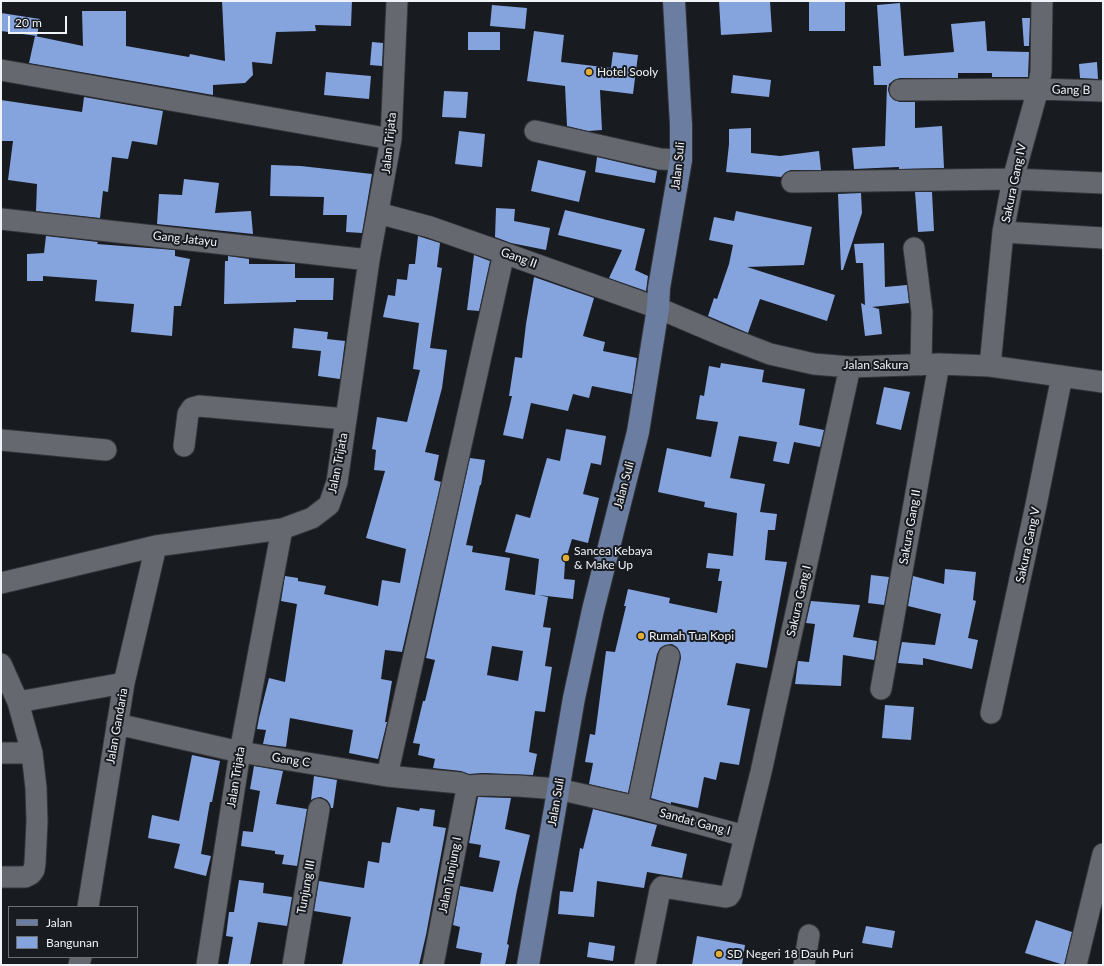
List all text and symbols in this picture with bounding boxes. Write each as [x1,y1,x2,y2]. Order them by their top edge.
scale bar [10,8,69,34]
text: 20 m [15,15,42,30]
place label: Hotel Sooly [597,65,658,79]
marker: Hotel Sooly [584,67,594,77]
street label: Gang B [1052,82,1090,98]
street label: Jalan Trijata [379,112,399,174]
street label: Jalan Suli [668,141,688,191]
street label: Sakura Gang IV [999,142,1029,224]
street label: Gang Jatayu [152,228,218,250]
street label: Gang II [499,245,539,271]
street label: Jalan Sakura [844,358,908,372]
street label: Jalan Trijata [325,431,351,495]
street label: Jalan Suli [611,460,637,510]
street label: Sakura Gang II [896,488,924,566]
street label: Sakura Gang V [1013,506,1043,584]
place label: Sancea Kebaya & Make Up [574,544,652,572]
marker: Sancea Kebaya & Make Up [561,553,571,563]
street label: Sakura Gang I [784,564,814,638]
place label: Rumah Tua Kopi [649,629,734,643]
marker: Rumah Tua Kopi [636,631,646,641]
street label: Jalan Gandaria [103,687,131,765]
street label: Jalan Trijata [224,746,248,808]
street label: Gang C [271,750,311,770]
street label: Jalan Suli [545,777,567,827]
street label: Sandat Gang I [658,806,732,838]
street label: Jalan Tunjung I [436,836,464,914]
street label: Tunjung III [294,859,318,915]
legend [8,906,138,958]
text: Jalan [46,915,72,930]
text: Bangunan [46,935,99,950]
place label: SD Negeri 18 Dauh Puri [727,947,853,961]
marker: SD Negeri 18 Dauh Puri [714,949,724,959]

